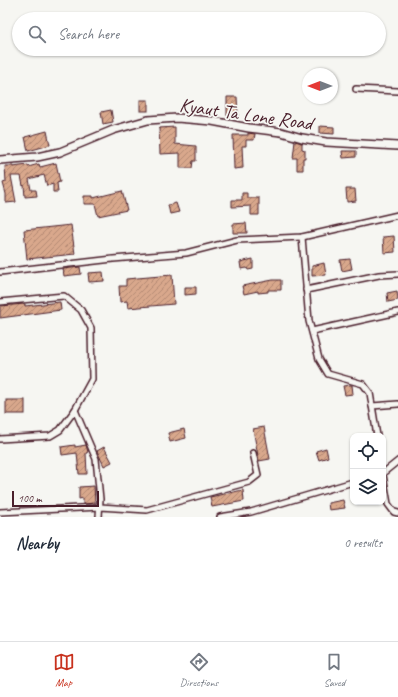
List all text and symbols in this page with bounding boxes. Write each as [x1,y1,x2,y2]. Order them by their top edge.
search box [12,12,386,56]
icon: search [26,23,48,45]
text: Search here [58,25,119,44]
north arrow [302,68,338,104]
street label: Kyaut Ta Lone Road [178,92,317,136]
map controls [350,433,386,505]
button: locate [350,433,386,469]
button: layers [350,469,386,505]
scale bar [12,489,99,508]
text: 100 m [18,491,42,505]
text: Nearby [16,533,59,554]
text: 0 results [344,535,382,551]
tab: Map [53,651,75,689]
tab: Directions [180,651,218,689]
tab: Saved [323,651,345,689]

